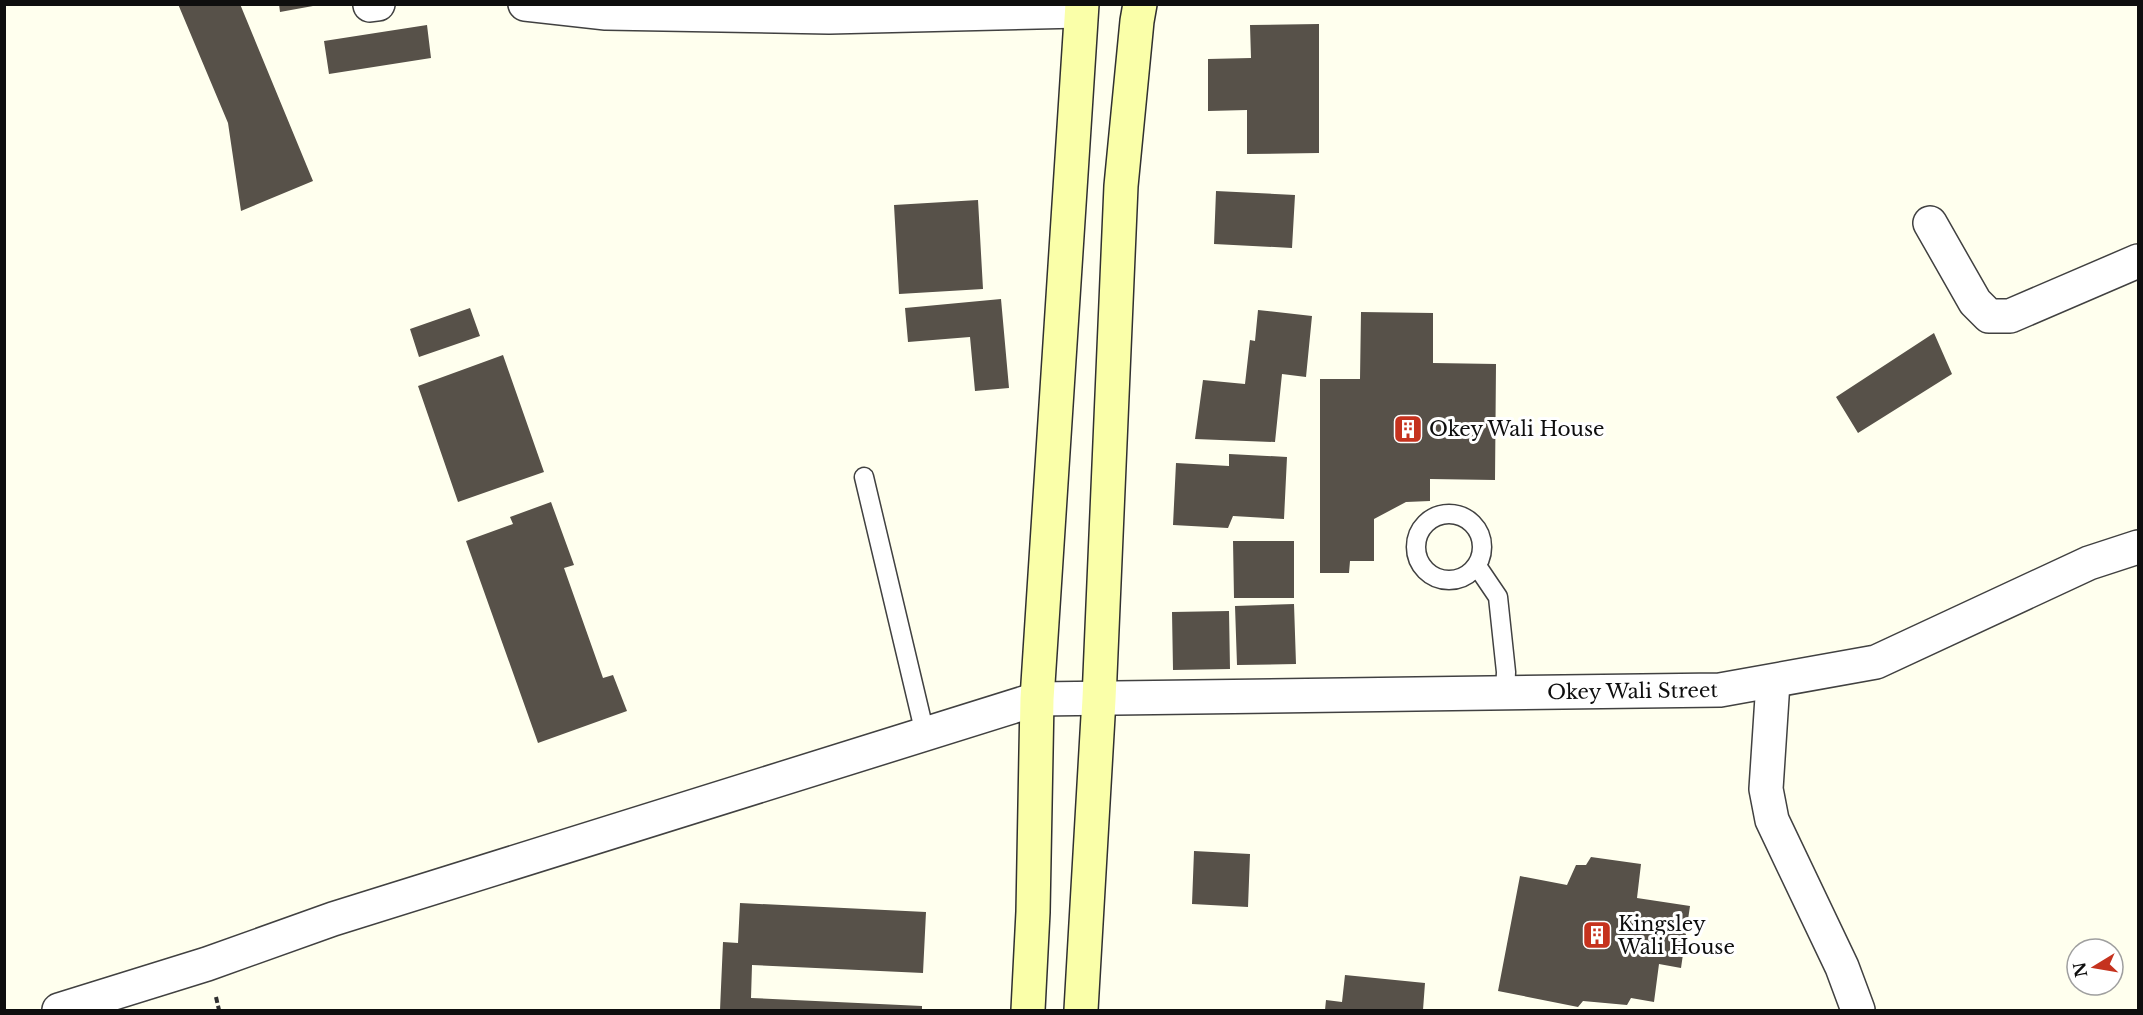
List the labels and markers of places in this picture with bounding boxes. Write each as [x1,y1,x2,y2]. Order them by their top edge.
building icon: Okey Wali House [1392,413,1424,445]
place label: Okey Wali House [1429,417,1604,441]
place label: Kingsley Wali House [1617,912,1735,959]
building icon: Kingsley Wali House [1581,919,1613,951]

